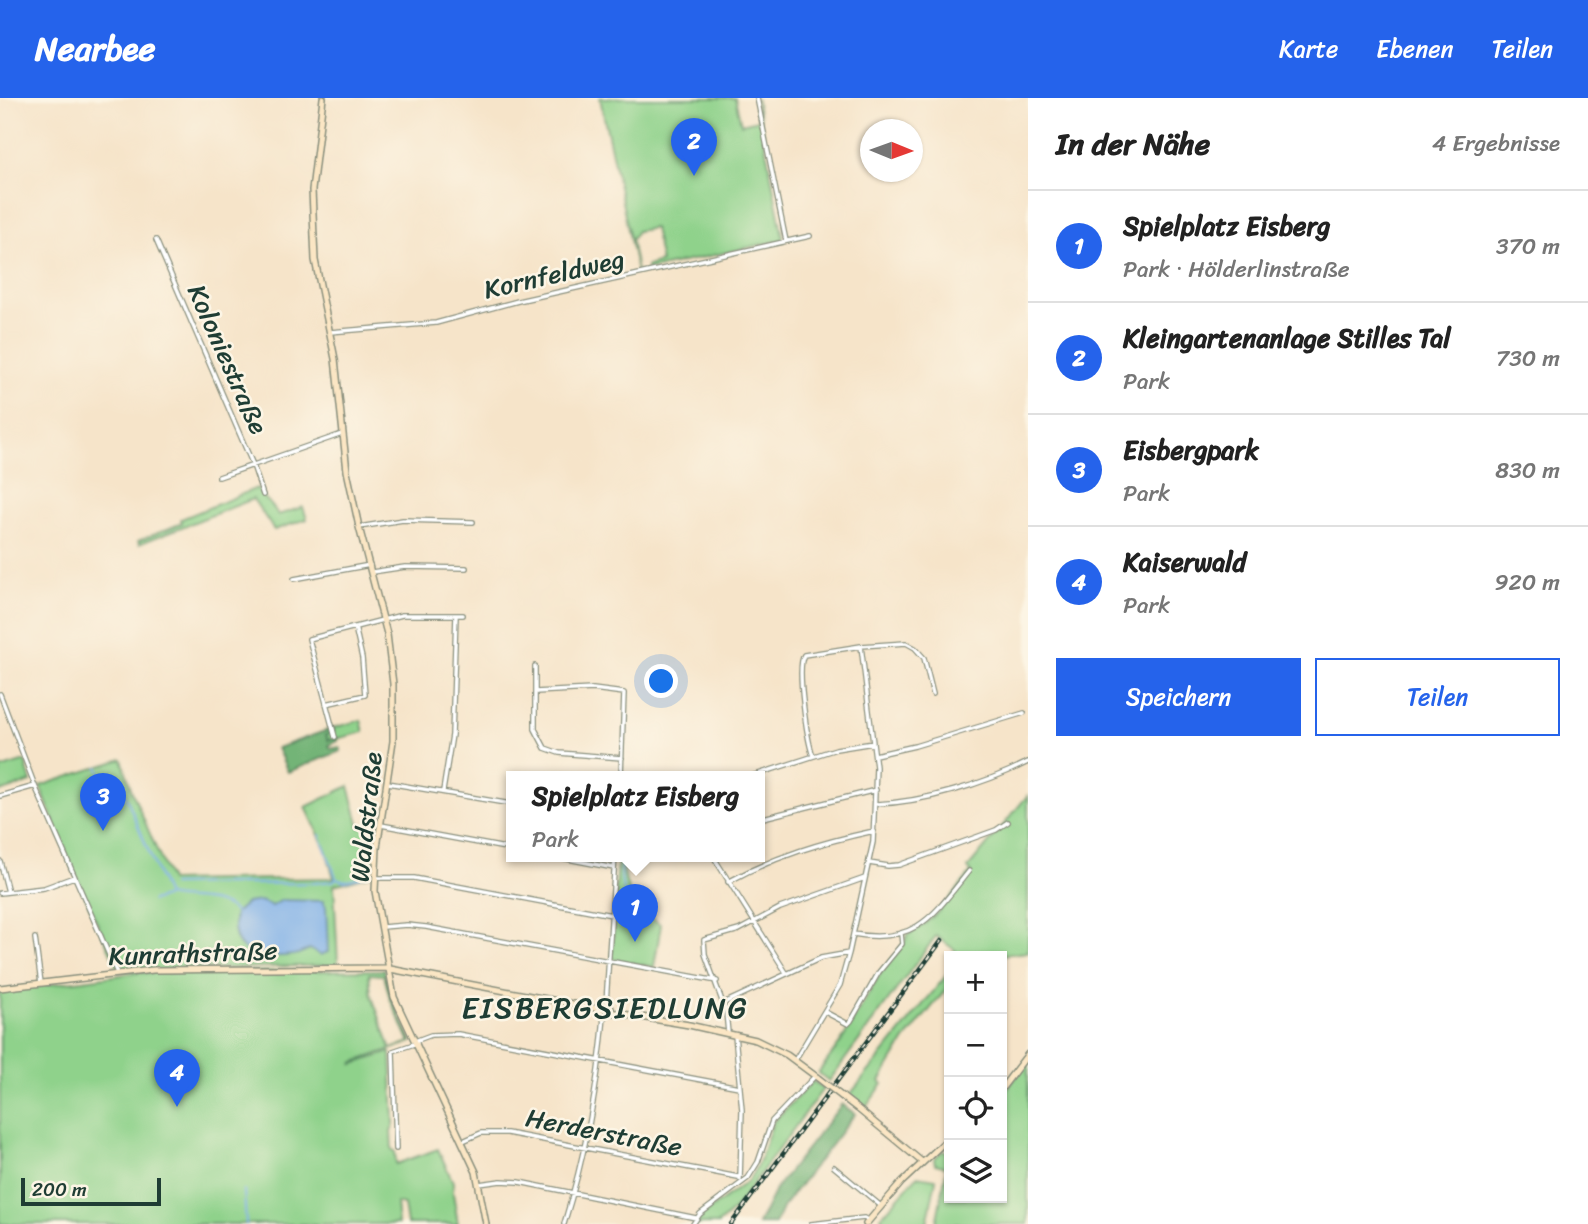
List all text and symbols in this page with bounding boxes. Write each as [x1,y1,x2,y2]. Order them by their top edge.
text: Nearbee [35,20,155,78]
text: Karte [1279,28,1338,70]
text: Ebenen [1376,28,1454,70]
text: Teilen [1492,28,1553,70]
text: In der Nähe [1056,117,1210,171]
pin: 2 [671,118,717,176]
north arrow [860,119,923,182]
text: 4 Ergebnisse [1432,123,1560,164]
text: Spielplatz Eisberg [1123,203,1330,249]
text: 1 [1074,226,1084,267]
text: 370 m [1496,226,1560,267]
street label: Kornfeldweg [479,235,629,313]
text: Park · Hölderlinstraße [1123,249,1350,290]
street label: Koloniestraße [174,276,282,442]
text: Kleingartenanlage Stilles Tal [1123,315,1451,361]
text: 2 [1072,338,1086,379]
text: 730 m [1496,338,1560,379]
text: Park [1123,361,1170,402]
text: Eisbergpark [1123,427,1259,473]
text: 3 [1073,450,1085,491]
text: 830 m [1495,450,1560,491]
text: Park [1123,473,1170,514]
text: Kaiserwald [1123,539,1246,585]
text: 4 [1072,562,1086,603]
text: 920 m [1494,562,1560,603]
text: Park [1123,585,1170,626]
button: Speichern [1056,658,1301,736]
button: Teilen [1315,658,1560,736]
your location [644,664,678,698]
street label: Waldstraße [336,749,396,884]
popup [506,771,765,862]
pin: 3 [80,773,126,831]
text: Spielplatz Eisberg [532,773,739,819]
text: Park [532,819,579,860]
pin: 1 [612,884,658,942]
street label: Kunrathstraße [108,927,278,979]
map controls [944,951,1007,1203]
button: + [944,951,1007,1014]
district label: EISBERGSIEDLUNG [462,981,748,1035]
button: − [944,1014,1007,1077]
pin: 4 [154,1049,200,1107]
button: locate [944,1077,1007,1140]
street label: Herderstraße [522,1094,686,1170]
button: layers [944,1140,1007,1203]
text: 200 m [32,1173,87,1206]
scale bar [21,1175,161,1207]

